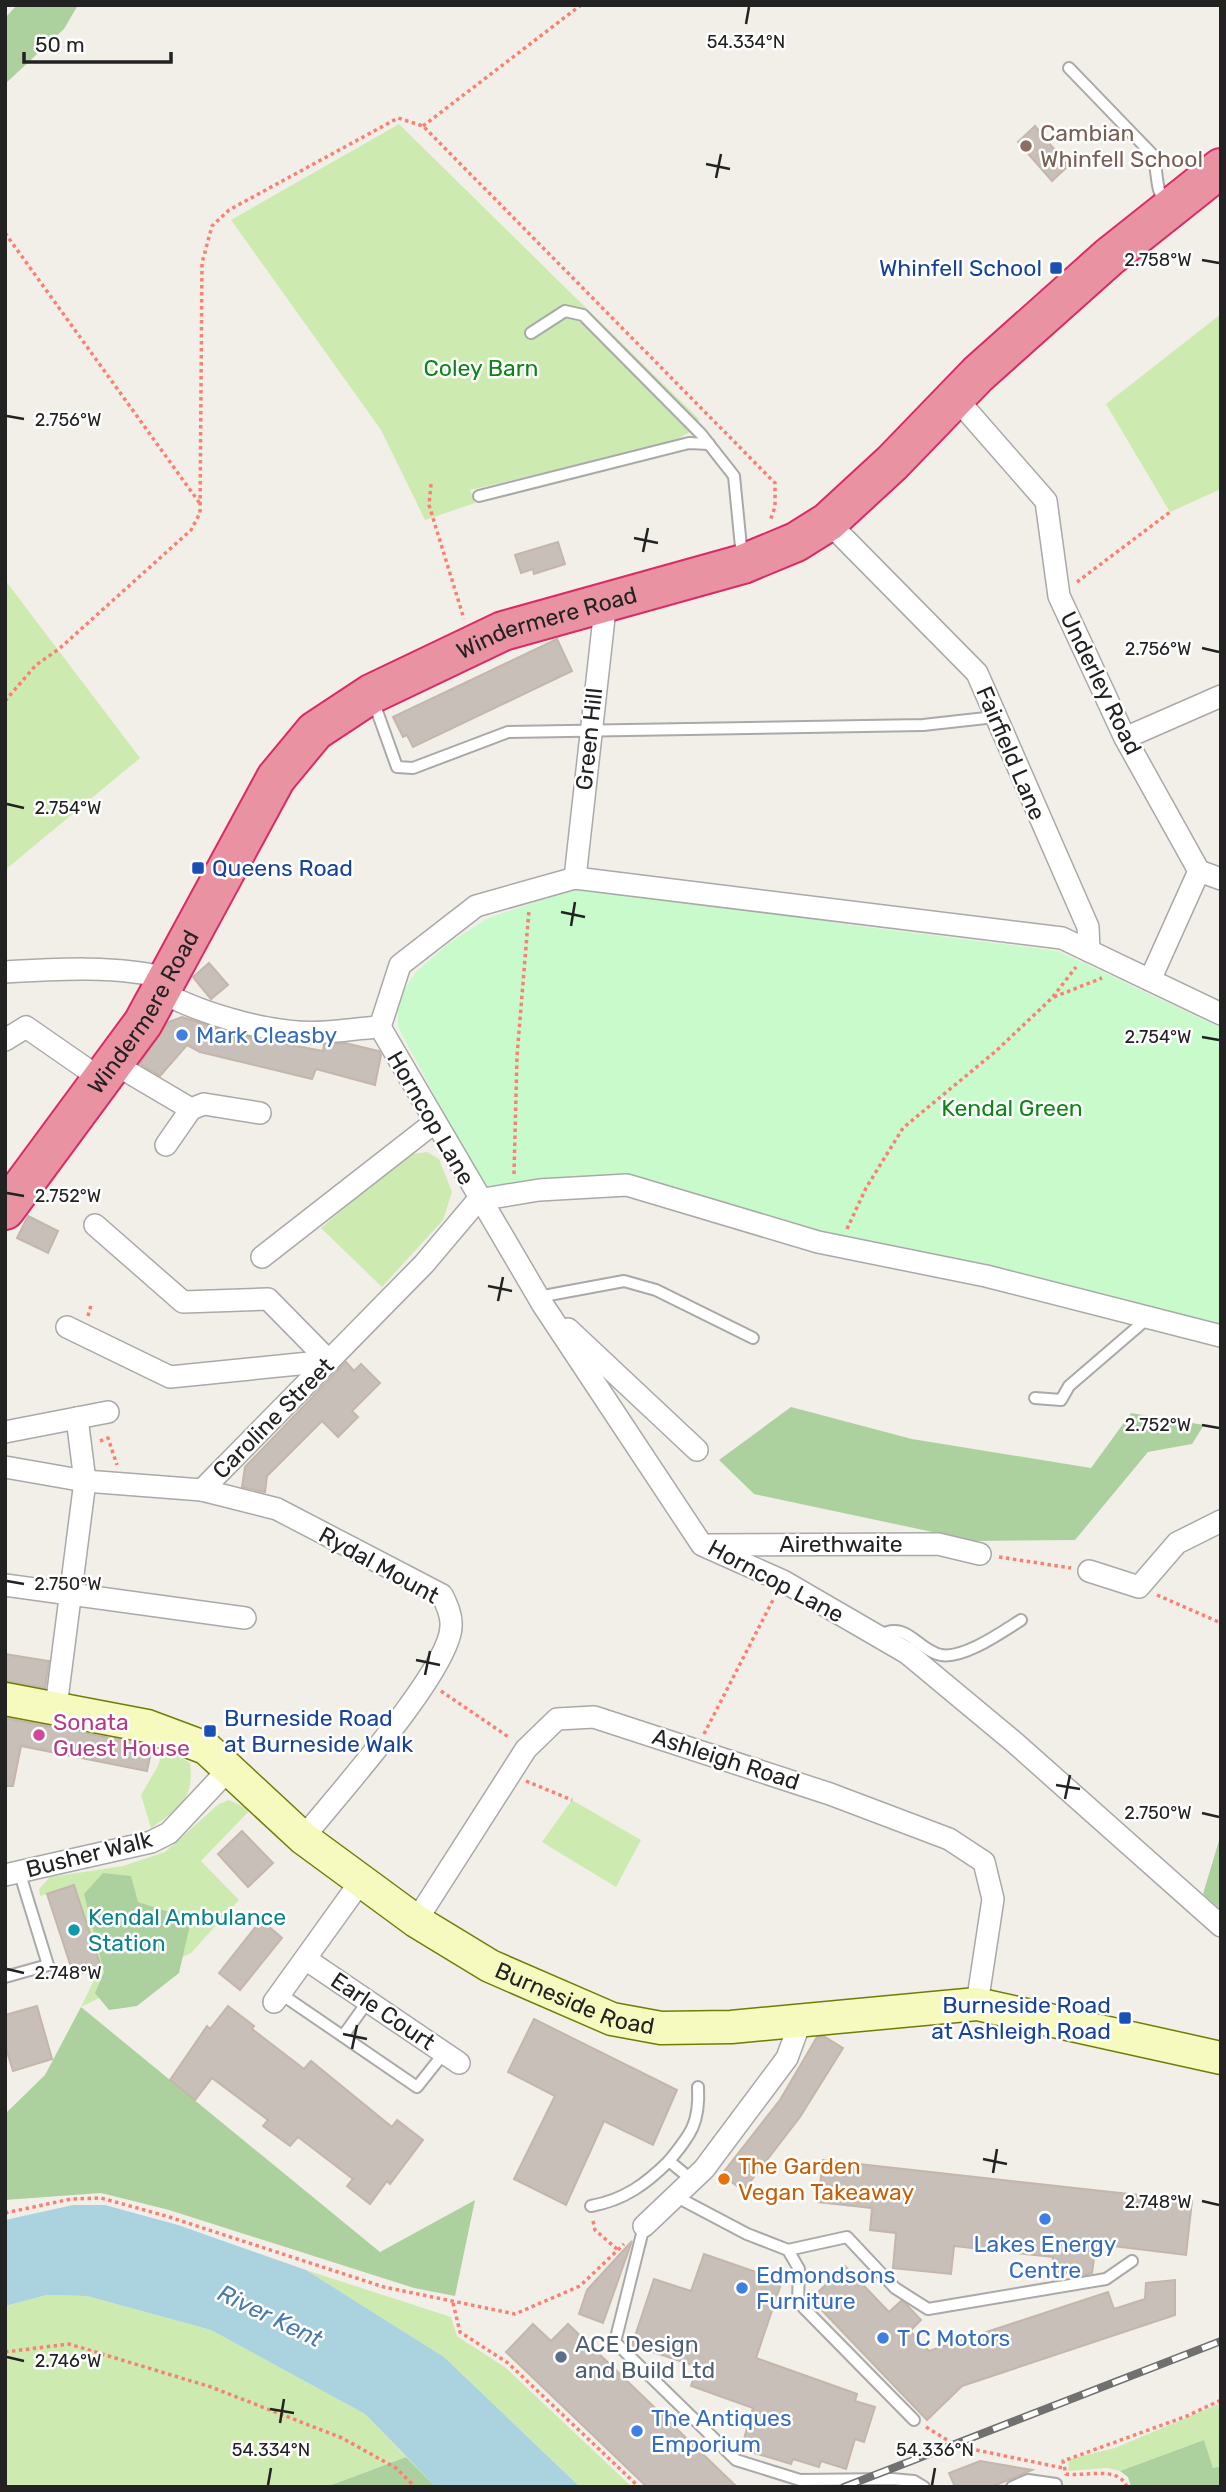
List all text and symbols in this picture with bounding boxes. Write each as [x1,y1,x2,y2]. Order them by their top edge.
scale bar [24,21,172,65]
text: 54.334°N [707,31,785,53]
text: 50 m [35,32,85,57]
place label: Cambian Whinfell School [1040,119,1203,173]
marker: Cambian Whinfell School [1018,138,1034,154]
text: 2.758°W [1124,249,1192,271]
place label: Whinfell School [879,254,1042,282]
marker: Whinfell School [1048,260,1064,276]
park label: Coley Barn [423,354,539,382]
text: 2.756°W [35,409,101,431]
street label: Windermere Road [452,580,640,665]
street label: Underley Road [1054,607,1148,759]
text: 2.756°W [1125,638,1191,660]
street label: Fairfield Lane [970,682,1052,824]
street label: Green Hill [570,686,608,792]
text: 2.754°W [34,797,102,819]
place label: Queens Road [212,854,353,882]
marker: Queens Road [190,860,206,876]
street label: Windermere Road [82,925,205,1099]
place label: Mark Cleasby [196,1021,337,1049]
text: 2.754°W [1124,1026,1192,1048]
marker: Mark Cleasby [174,1027,190,1043]
street label: Horncop Lane [381,1046,481,1190]
park label: Kendal Green [941,1094,1083,1122]
text: 2.752°W [35,1185,101,1207]
street label: Caroline Street [207,1352,339,1484]
text: 2.752°W [1125,1414,1191,1436]
street label: Rydal Mount [314,1521,444,1609]
street label: Airethwaite [779,1530,903,1558]
street label: Horncop Lane [703,1533,849,1629]
text: 2.750°W [34,1573,102,1595]
place label: Burneside Road at Burneside Walk [224,1704,413,1758]
place label: Sonata Guest House [53,1708,190,1762]
street label: Ashleigh Road [649,1722,803,1796]
marker: Burneside Road at Burneside Walk [202,1723,218,1739]
marker: Sonata Guest House [31,1727,47,1743]
text: 2.750°W [1124,1802,1192,1824]
street label: Busher Walk [23,1825,155,1883]
place label: Kendal Ambulance Station [88,1903,286,1957]
marker: Kendal Ambulance Station [66,1922,82,1938]
street label: Burneside Road [491,1956,657,2040]
text: 2.748°W [34,1962,102,1984]
street label: Earle Court [326,1966,440,2056]
place label: Burneside Road at Ashleigh Road [931,1991,1111,2045]
marker: Burneside Road at Ashleigh Road [1117,2010,1133,2026]
place label: The Garden Vegan Takeaway [738,2152,914,2206]
marker: The Garden Vegan Takeaway [716,2171,732,2187]
text: 2.748°W [1124,2191,1192,2213]
marker: Lakes Energy Centre [1037,2211,1053,2227]
place label: Lakes Energy Centre [974,2230,1117,2284]
place label: Edmondsons Furniture [756,2261,895,2315]
water label: River Kent [213,2279,327,2354]
marker: Edmondsons Furniture [734,2280,750,2296]
place label: T C Motors [897,2324,1010,2352]
place label: ACE Design and Build Ltd [575,2330,715,2384]
marker: T C Motors [875,2330,891,2346]
marker: ACE Design and Build Ltd [553,2349,569,2365]
text: 2.746°W [35,2350,101,2372]
place label: The Antiques Emporium [651,2404,792,2458]
marker: The Antiques Emporium [629,2423,645,2439]
text: 54.334°N [232,2439,310,2461]
text: 54.336°N [896,2439,974,2461]

